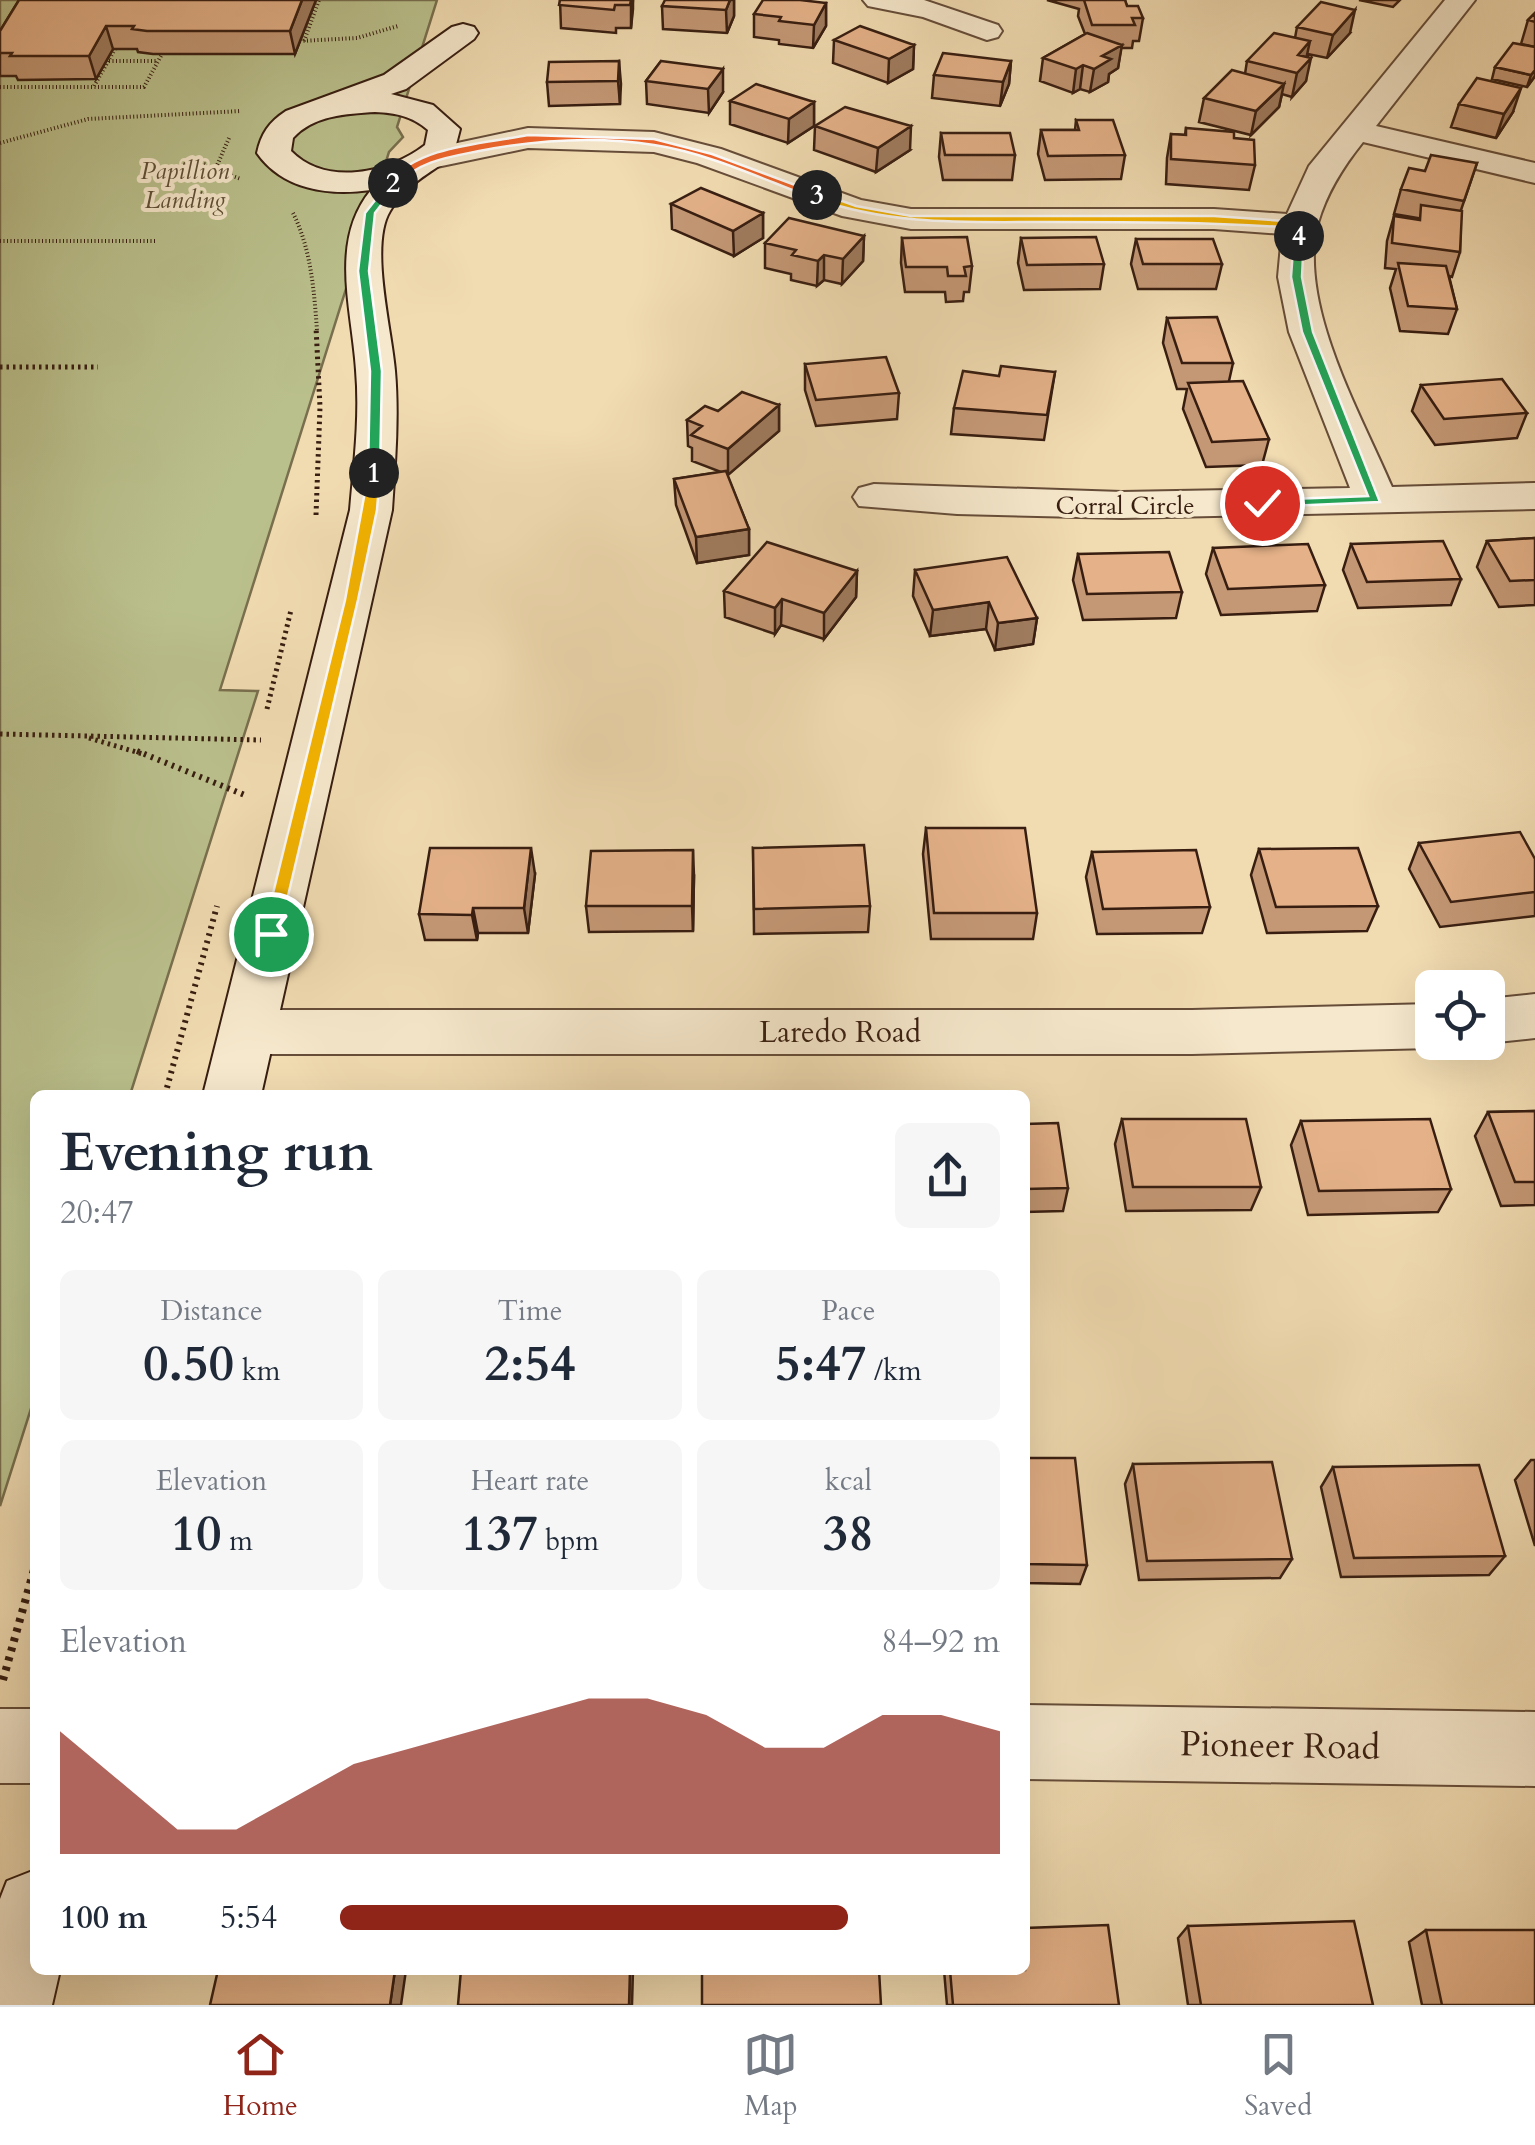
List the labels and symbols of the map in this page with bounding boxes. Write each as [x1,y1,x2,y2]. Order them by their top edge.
park label: Papillion Landing [141,154,229,217]
pin: 2 [368,158,418,208]
pin: 3 [792,170,842,220]
pin: 4 [1274,211,1324,261]
pin: 1 [349,448,399,498]
pin [1220,461,1305,546]
street label: Corral Circle [1055,489,1195,523]
pin [229,892,314,977]
street label: Laredo Road [759,1012,921,1053]
street label: Pioneer Road [1179,1720,1381,1772]

